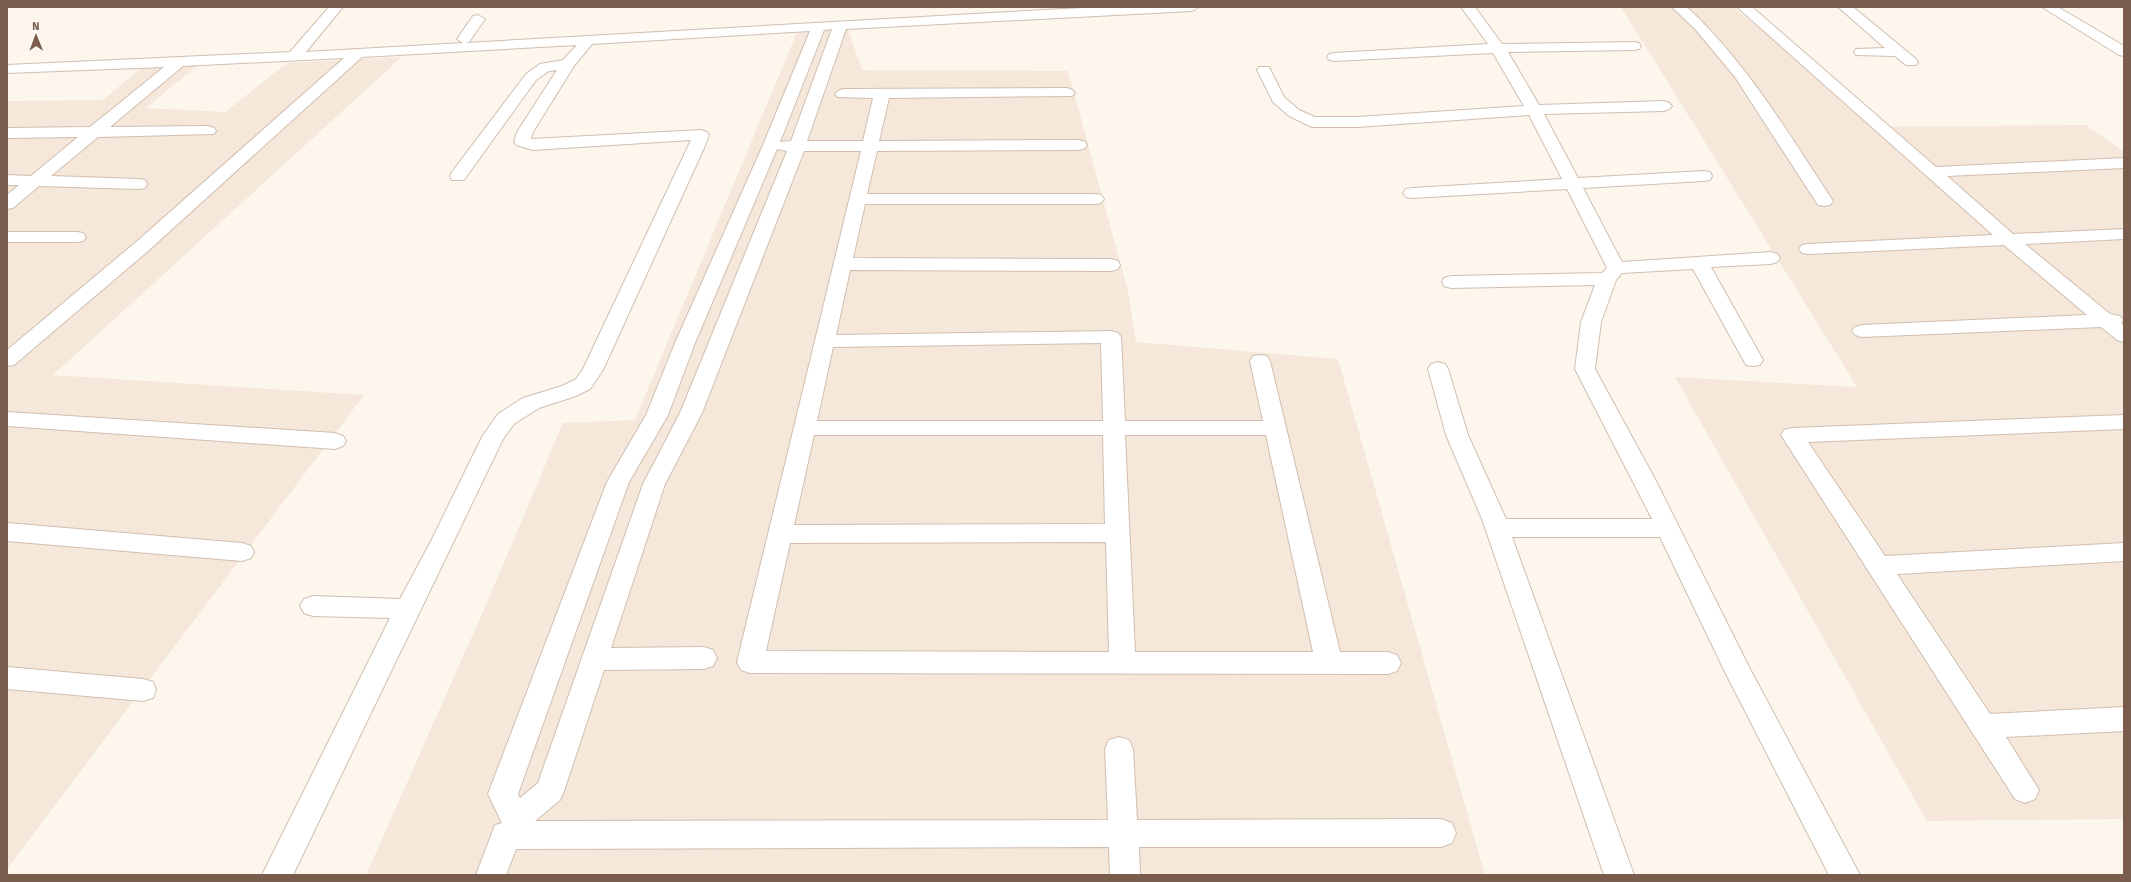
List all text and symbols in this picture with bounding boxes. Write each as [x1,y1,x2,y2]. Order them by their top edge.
north arrow [16,16,56,56]
text: N [32,20,40,33]

